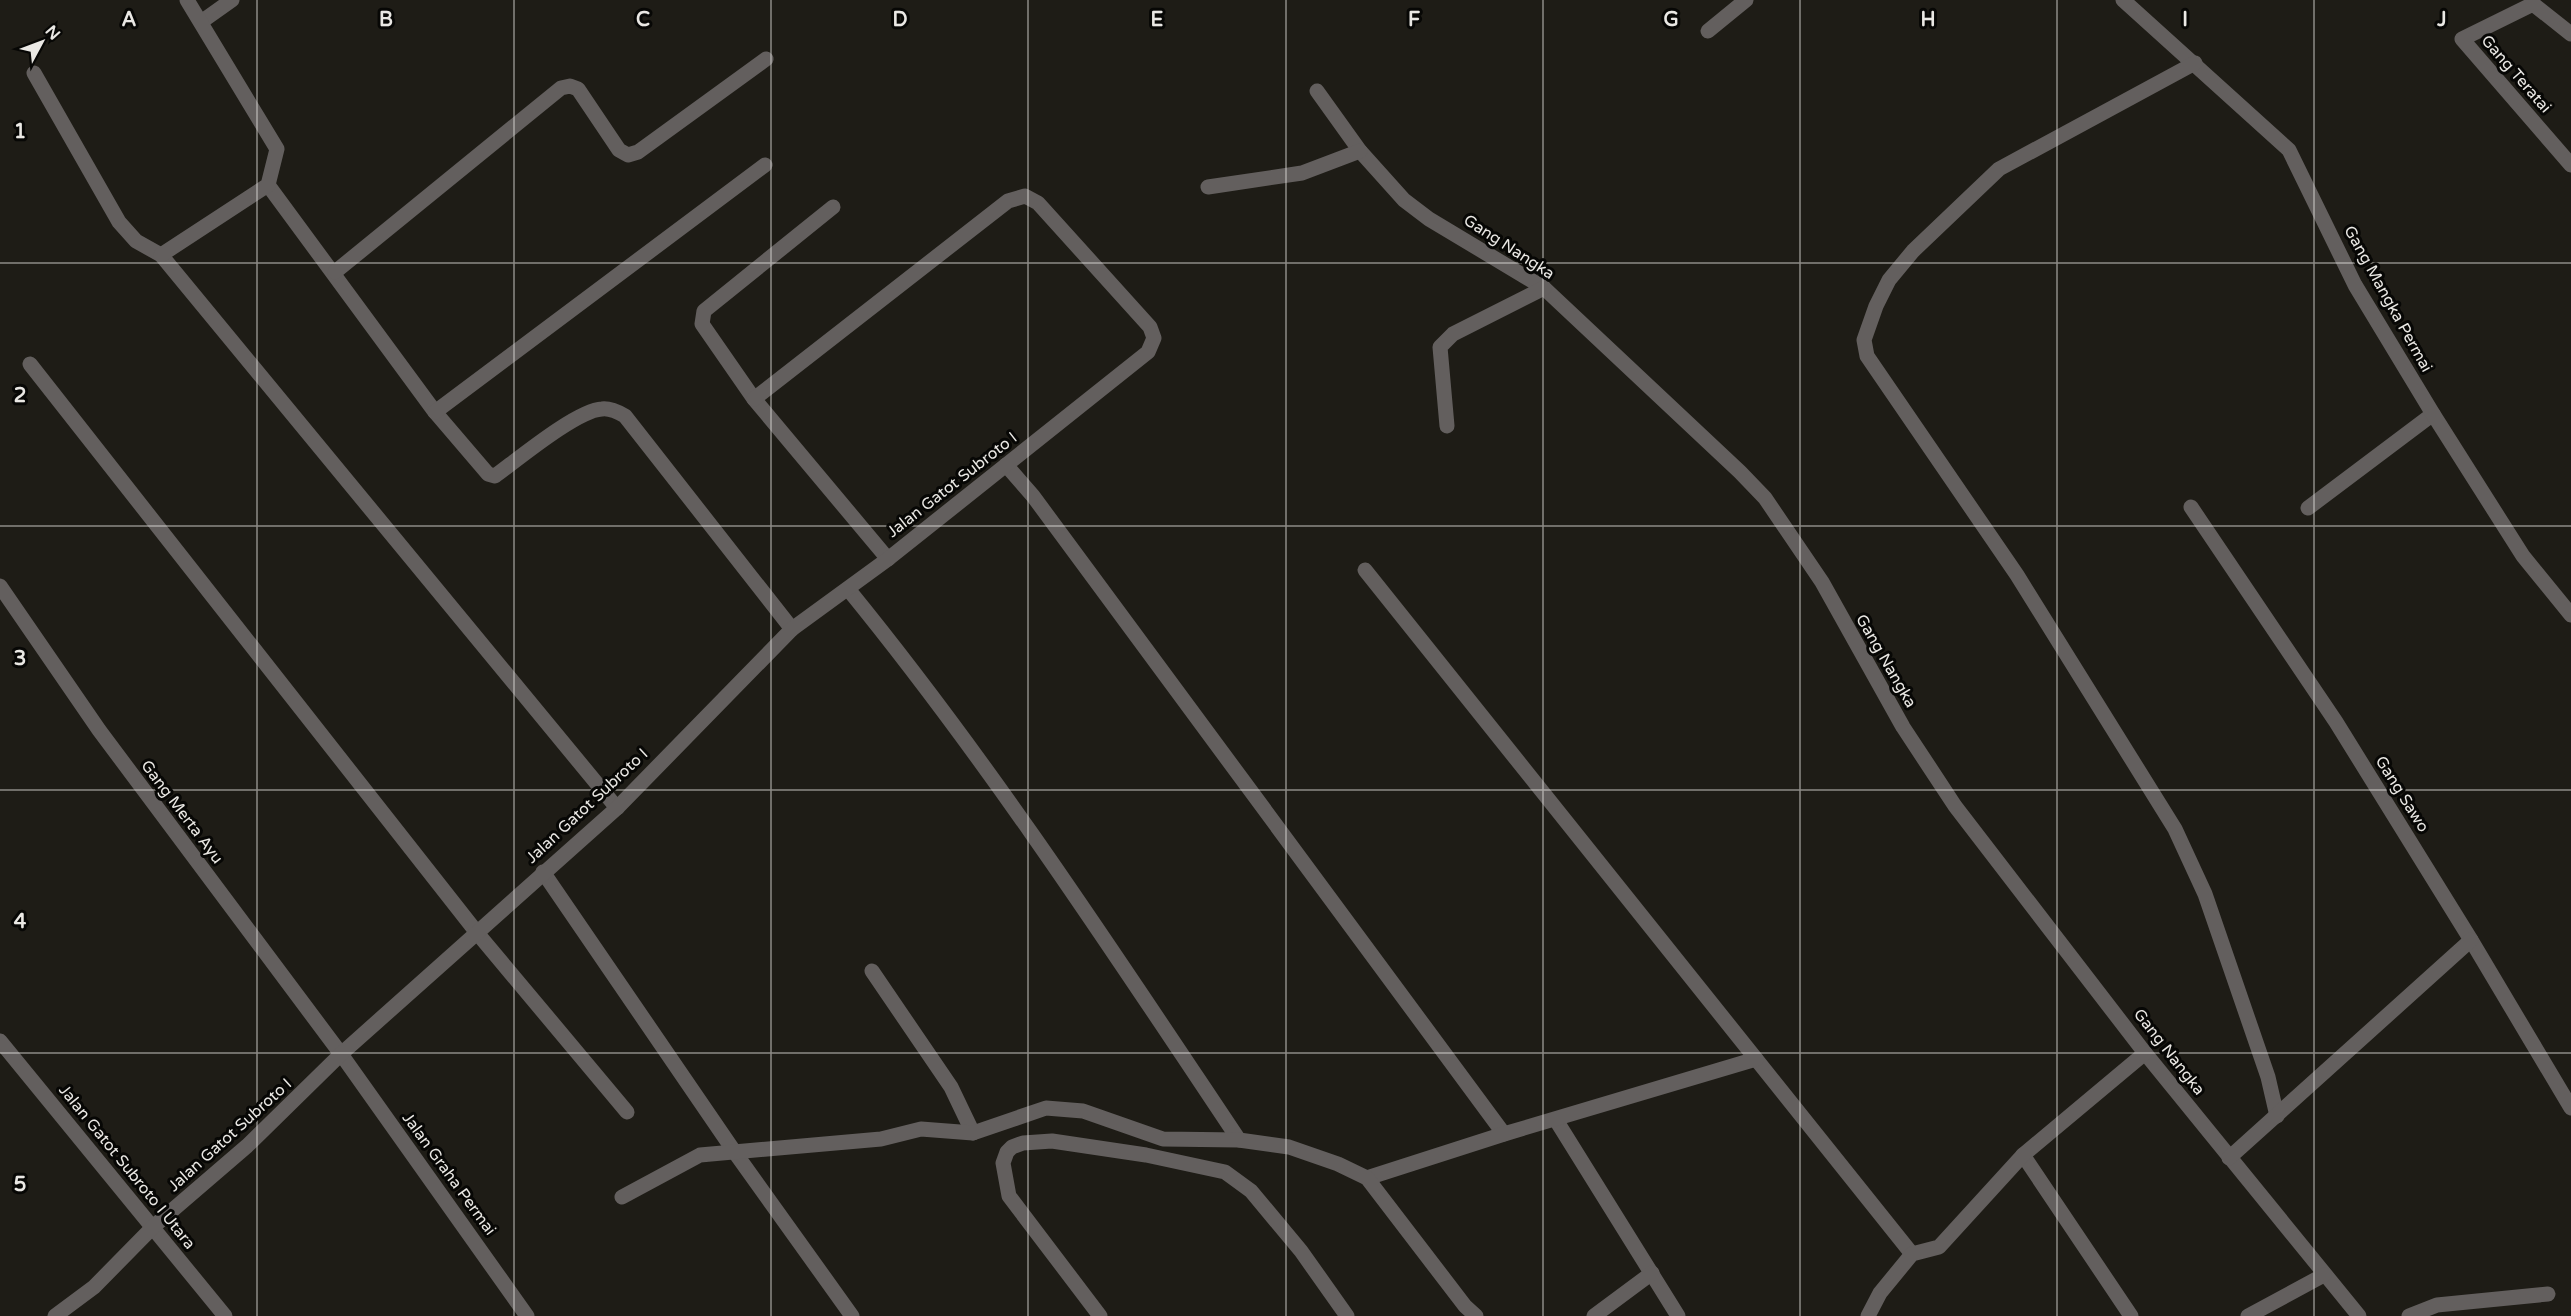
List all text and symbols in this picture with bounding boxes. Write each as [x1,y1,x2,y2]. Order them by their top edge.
text: A [122,8,137,32]
text: B [379,8,393,32]
text: C [636,8,650,32]
text: D [892,8,908,32]
text: E [1151,8,1164,32]
text: F [1408,8,1420,32]
text: G [1663,8,1679,32]
text: H [1920,8,1936,32]
text: I [2182,8,2188,32]
text: J [2436,8,2447,32]
north arrow [12,12,72,72]
text: N [41,21,64,44]
street label: Gang Teratai [2477,31,2555,117]
text: 1 [14,120,26,144]
street label: Gang Nangka [1460,210,1558,284]
street label: Gang Mangka Permai [2339,222,2437,376]
text: 2 [14,384,26,408]
street label: Jalan Gatot Subroto I [883,428,1021,542]
street label: Gang Nangka [1851,611,1921,711]
text: 3 [14,647,26,671]
street label: Jalan Gatot Subroto I [522,744,652,868]
street label: Gang Sawo [2371,752,2433,836]
street label: Gang Merta Ayu [137,756,227,868]
text: 4 [14,910,27,934]
street label: Gang Nangka [2129,1005,2209,1099]
street label: Jalan Gatot Subroto I [164,1074,296,1196]
street label: Jalan Gatot Subroto I Utara [54,1081,200,1253]
street label: Jalan Graha Permai [398,1109,500,1239]
text: 5 [14,1173,26,1197]

